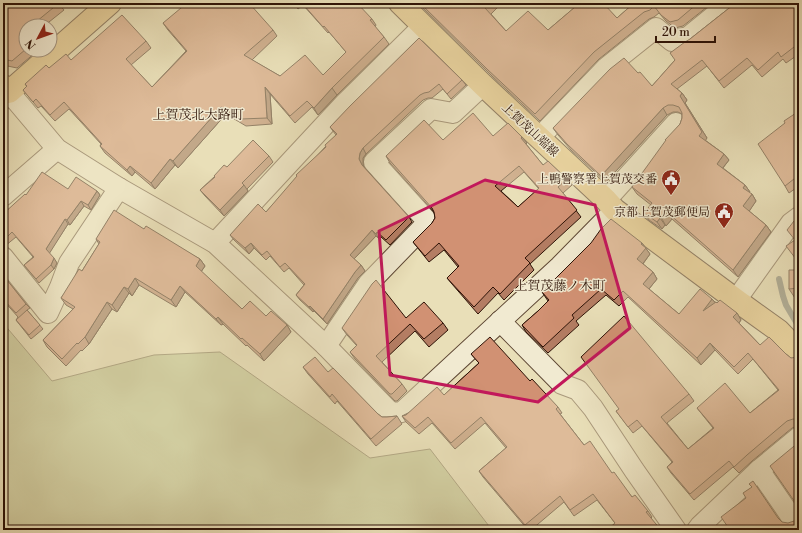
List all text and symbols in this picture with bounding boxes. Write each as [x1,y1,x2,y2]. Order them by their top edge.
north arrow [18,18,58,58]
scale bar [656,18,715,44]
text: 20 m [662,25,690,40]
text: N [23,36,39,52]
street label: 上賀茂山端線 [499,100,561,160]
district label: 上賀茂北大路町 [152,107,244,123]
public building icon: 上鴨警察署上賀茂交番 [660,168,682,196]
place label: 上鴨警察署上賀茂交番 [537,172,657,187]
public building icon: 京都上賀茂郵便局 [713,201,735,229]
place label: 京都上賀茂郵便局 [614,205,710,220]
district label: 上賀茂藤ノ木町 [514,278,606,294]

